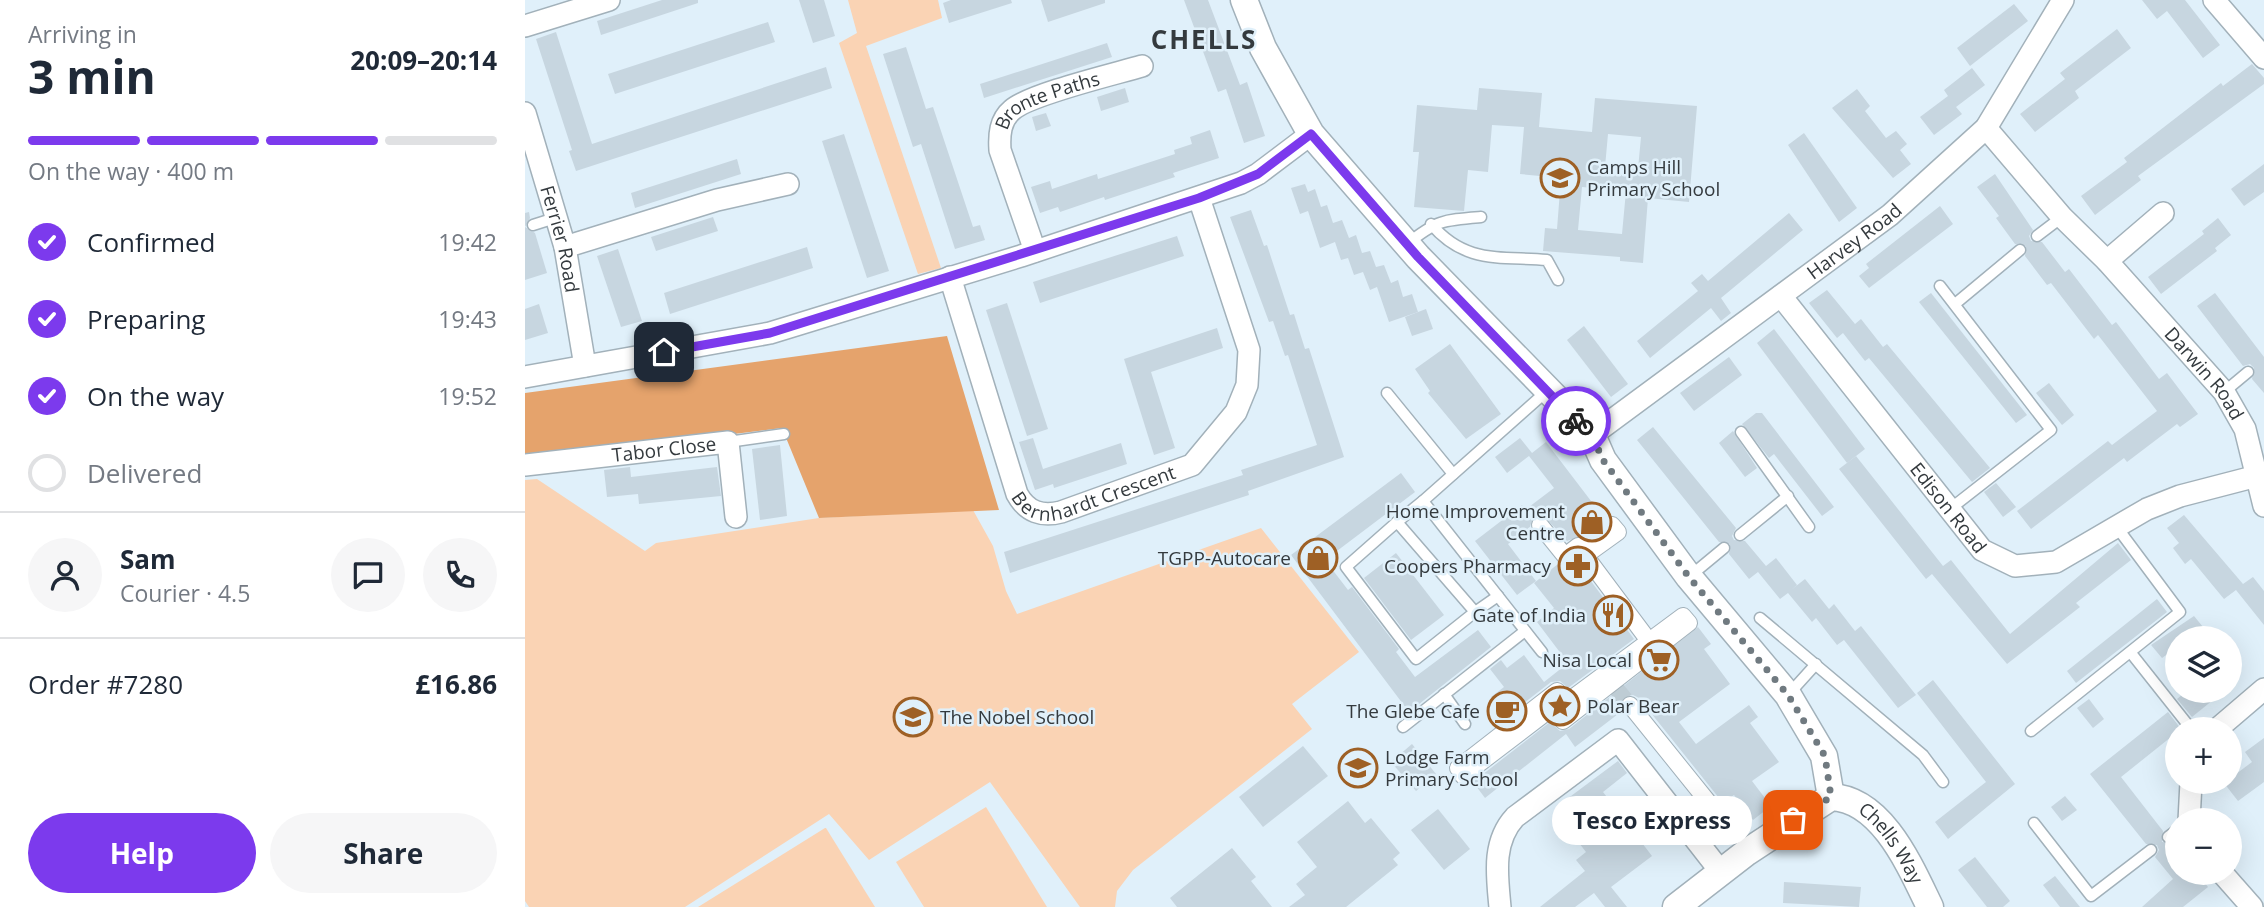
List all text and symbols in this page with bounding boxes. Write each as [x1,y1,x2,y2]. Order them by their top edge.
text: Arriving in [28,18,137,50]
district label: CHELLS [1151,21,1257,57]
text: 20:09–20:14 [350,42,497,78]
text: 3 min [28,45,156,107]
street label: Bronte Paths [989,65,1103,133]
place label: Camps Hill Primary School [1587,154,1720,202]
text: On the way · 400 m [28,155,234,187]
school or university icon: Camps Hill Primary School [1539,157,1581,199]
street label: Ferrier Road [534,182,585,294]
street label: Harvey Road [1801,197,1907,285]
icon: check [28,223,66,261]
text: Confirmed [87,224,215,260]
text: 19:42 [438,226,497,258]
icon: check [28,300,66,338]
text: Preparing [87,301,205,337]
text: 19:43 [438,303,497,335]
street label: Darwin Road [2159,321,2250,425]
pin [634,322,694,382]
icon: home [645,333,683,371]
icon: check [28,377,66,415]
text: On the way [87,378,224,414]
text: 19:52 [438,380,497,412]
courier [1541,386,1611,456]
icon: bike [1557,402,1595,440]
street label: Tabor Close [611,430,718,468]
text: Delivered [87,455,202,491]
street label: Edison Road [1904,457,1993,559]
street label: Bernhardt Crescent [1006,459,1179,527]
place label: Home Improvement Centre [1386,498,1565,546]
shop icon: Home Improvement Centre [1571,501,1613,543]
shop icon: TGPP-Autocare [1297,537,1339,579]
button: person [28,538,102,612]
button: chat [331,538,405,612]
button: phone [423,538,497,612]
text: Sam [120,541,176,577]
place label: TGPP-Autocare [1158,545,1291,571]
pharmacy icon: Coopers Pharmacy [1557,545,1599,587]
place label: Coopers Pharmacy [1384,553,1551,579]
text: Courier · 4.5 [120,577,250,609]
restaurant icon: Gate of India [1592,594,1634,636]
place label: Gate of India [1473,602,1586,628]
map controls [2165,626,2242,885]
button: layers [2165,626,2242,703]
supermarket icon: Nisa Local [1638,639,1680,681]
place label: Nisa Local [1543,647,1632,673]
text: Order #7280 [28,666,183,702]
text: £16.86 [415,666,497,702]
place icon: Polar Bear [1539,685,1581,727]
cafe icon: The Glebe Cafe [1486,690,1528,732]
place label: Polar Bear [1587,693,1679,719]
school or university icon: The Nobel School [892,696,934,738]
place label: The Glebe Cafe [1346,698,1480,724]
place label: The Nobel School [940,704,1094,730]
button: + [2165,717,2242,794]
place label: Lodge Farm Primary School [1385,744,1518,792]
school or university icon: Lodge Farm Primary School [1337,747,1379,789]
pin [1763,790,1823,850]
callout: Tesco Express [1551,796,1751,844]
street label: Chells Way [1854,796,1930,888]
icon: bag [1774,801,1812,839]
text: Tesco Express [1573,804,1731,836]
button: − [2165,808,2242,885]
button: Help [28,813,256,893]
button: Share [270,813,497,893]

